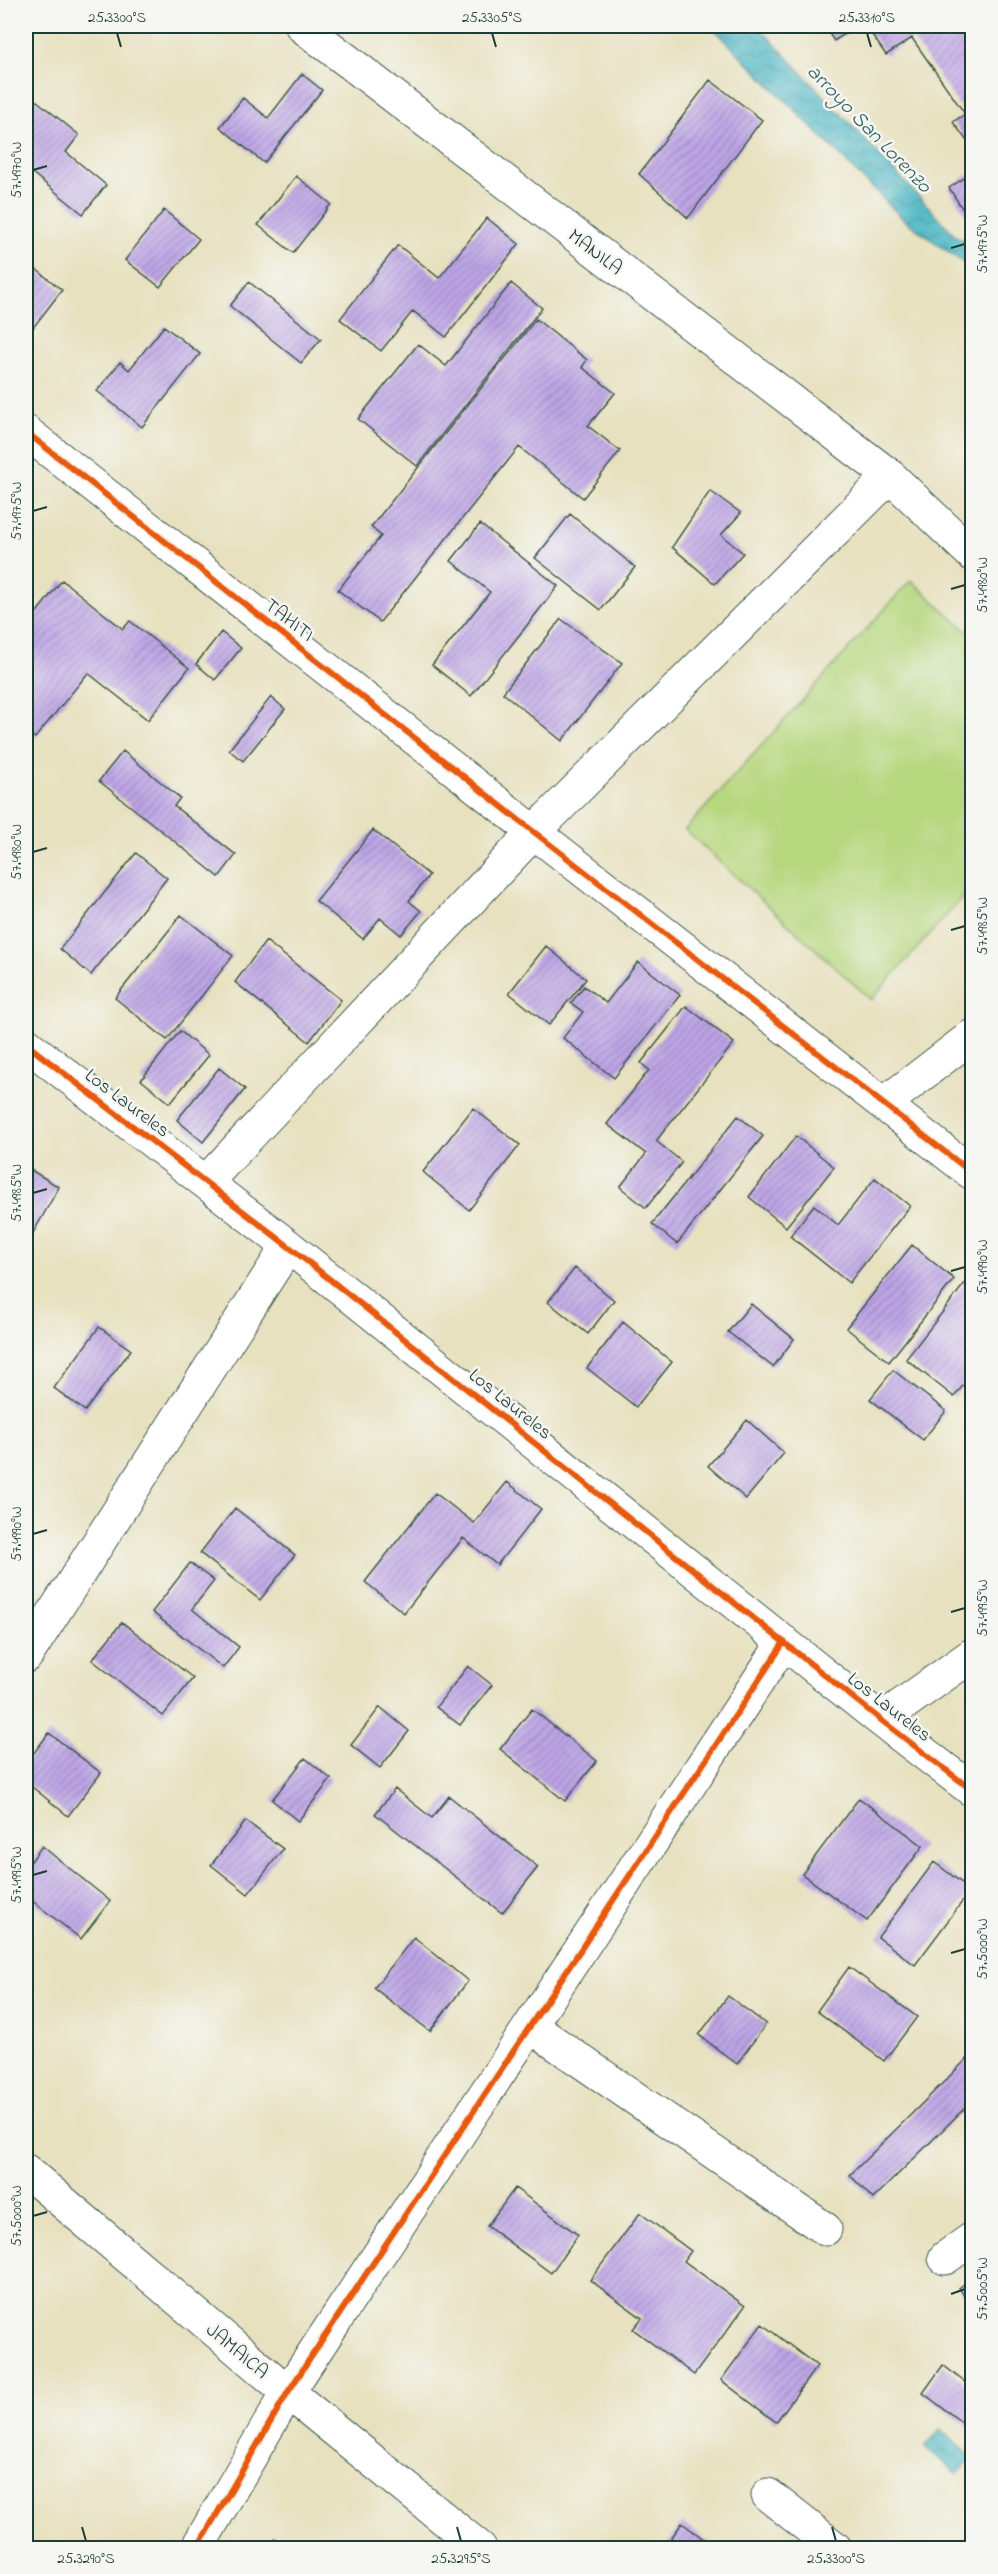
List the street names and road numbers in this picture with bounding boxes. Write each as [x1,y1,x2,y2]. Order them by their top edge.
street label: MANILA [561,223,628,283]
street label: TAHITI [257,592,320,650]
street label: Los Laureles [78,1062,175,1146]
street label: Los Laureles [461,1362,558,1448]
street label: Los Laureles [840,1666,937,1750]
street label: JAMAICA [199,2317,274,2387]

